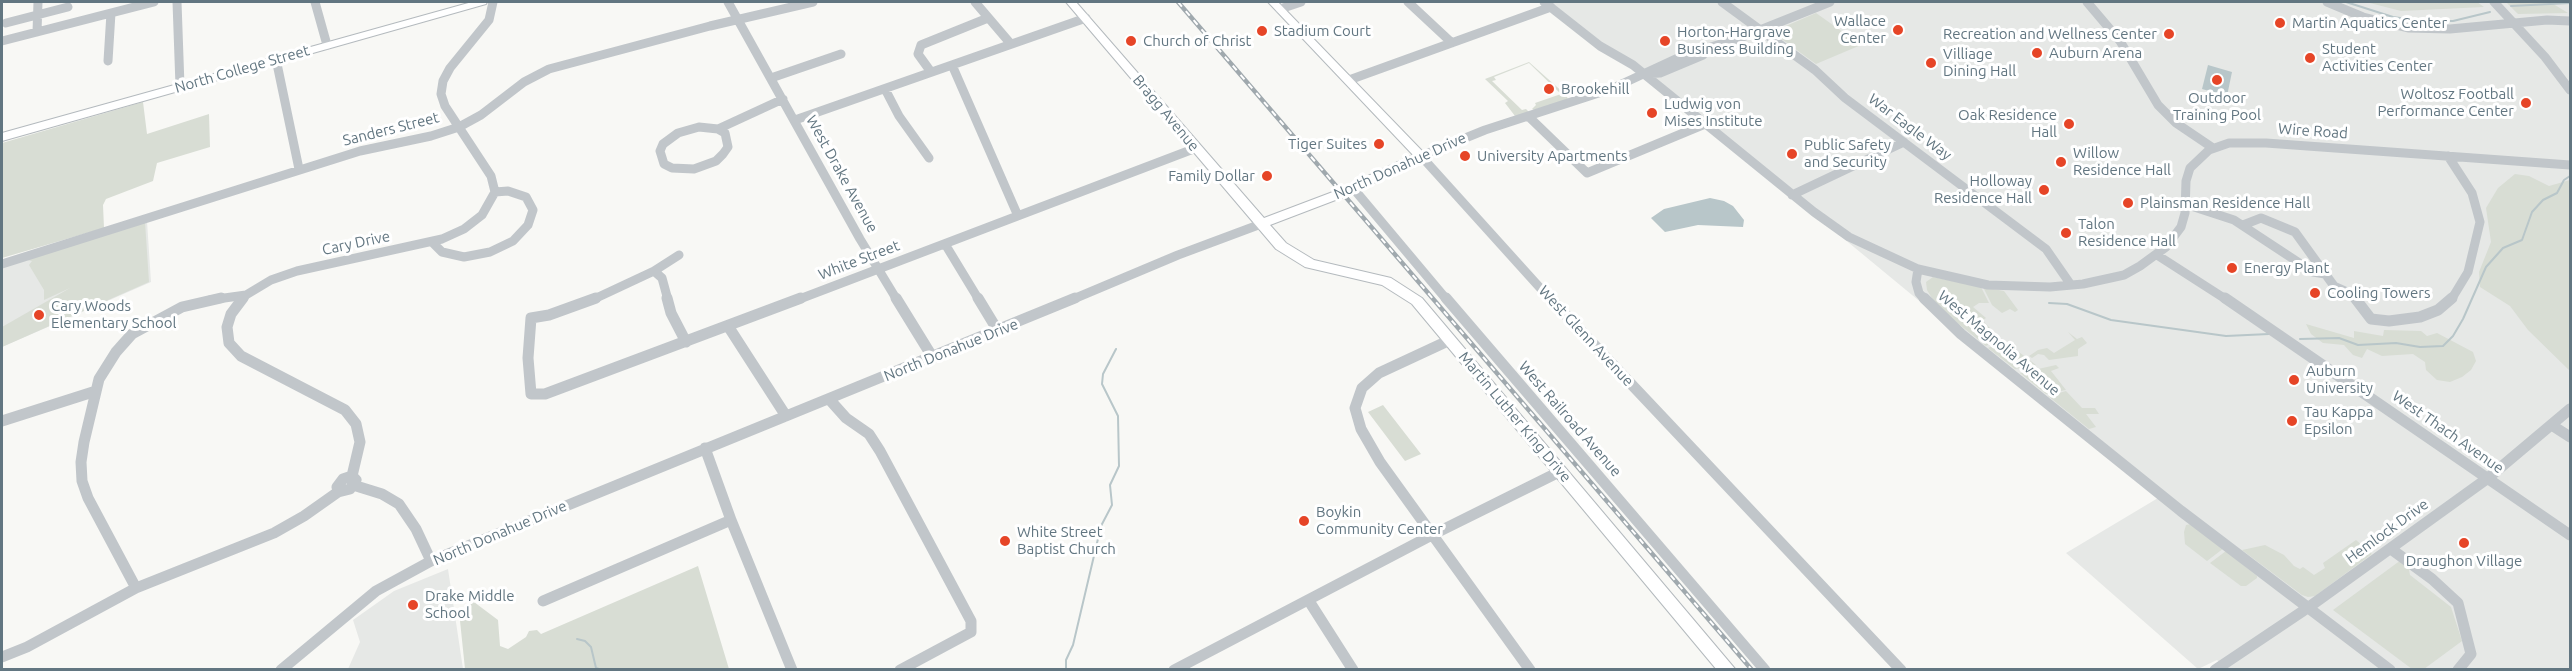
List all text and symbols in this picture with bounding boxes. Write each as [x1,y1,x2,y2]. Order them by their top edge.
place label: Wallace Center [1834,12,1886,47]
place label: Martin Aquatics Center [2292,14,2447,32]
marker: Martin Aquatics Center [2273,16,2287,30]
place label: Stadium Court [1274,22,1371,40]
place label: Horton-Hargrave Business Building [1677,23,1794,58]
marker: Wallace Center [1891,23,1905,37]
marker: Stadium Court [1255,24,1269,38]
place label: Recreation and Wellness Center [1943,25,2157,43]
marker: Recreation and Wellness Center [2162,27,2176,41]
place label: Church of Christ [1143,32,1251,50]
marker: Church of Christ [1124,34,1138,48]
marker: Horton-Hargrave Business Building [1658,34,1672,48]
place label: Student Activities Center [2322,40,2433,75]
street label: North College Street [173,41,311,97]
place label: Auburn Arena [2049,44,2142,62]
place label: Villiage Dining Hall [1943,45,2016,80]
marker: Auburn Arena [2030,46,2044,60]
marker: Student Activities Center [2303,51,2317,65]
marker: Villiage Dining Hall [1924,56,1938,70]
street label: Bragg Avenue [1129,71,1203,155]
marker: Outdoor Training Pool [2210,73,2224,87]
place label: Brookehill [1561,80,1629,98]
marker: Brookehill [1542,82,1556,96]
place label: Woltosz Football Performance Center [2377,85,2514,120]
place label: Outdoor Training Pool [2173,89,2261,124]
street label: War Eagle Way [1865,90,1955,164]
place label: Ludwig von Mises Institute [1664,95,1762,130]
marker: Woltosz Football Performance Center [2519,96,2533,110]
marker: Ludwig von Mises Institute [1645,106,1659,120]
place label: Oak Residence Hall [1958,106,2057,141]
street label: Sanders Street [341,108,441,150]
street label: West Drake Avenue [802,112,882,236]
marker: Oak Residence Hall [2062,117,2076,131]
street label: Wire Road [2278,120,2348,142]
street label: North Donahue Drive [1331,129,1469,203]
place label: Tiger Suites [1288,135,1367,153]
place label: Public Safety and Security [1804,136,1891,171]
marker: Tiger Suites [1372,137,1386,151]
place label: Willow Residence Hall [2073,144,2171,179]
place label: University Apartments [1477,147,1627,165]
marker: Public Safety and Security [1785,147,1799,161]
marker: University Apartments [1458,149,1472,163]
marker: Willow Residence Hall [2054,155,2068,169]
place label: Family Dollar [1168,167,1255,185]
marker: Family Dollar [1260,169,1274,183]
place label: Holloway Residence Hall [1934,172,2032,207]
marker: Holloway Residence Hall [2037,183,2051,197]
place label: Plainsman Residence Hall [2140,194,2310,212]
marker: Plainsman Residence Hall [2121,196,2135,210]
place label: Talon Residence Hall [2078,215,2176,250]
marker: Talon Residence Hall [2059,226,2073,240]
street label: Cary Drive [320,227,392,259]
street label: White Street [816,236,902,284]
place label: Energy Plant [2244,259,2329,277]
marker: Energy Plant [2225,261,2239,275]
street label: West Glenn Avenue [1535,282,1637,390]
place label: Cooling Towers [2327,284,2430,302]
marker: Cooling Towers [2308,286,2322,300]
street label: West Magnolia Avenue [1934,287,2064,399]
place label: Cary Woods Elementary School [51,297,177,332]
marker: Cary Woods Elementary School [32,308,46,322]
street label: North Donahue Drive [881,315,1021,385]
street label: Martin Luther King Drive [1455,348,1575,486]
street label: West Railroad Avenue [1515,358,1625,480]
place label: Auburn University [2306,362,2373,397]
marker: Auburn University [2287,373,2301,387]
street label: West Thach Avenue [2389,387,2507,477]
place label: Tau Kappa Epsilon [2304,403,2374,438]
marker: Tau Kappa Epsilon [2285,414,2299,428]
street label: Hemlock Drive [2342,495,2432,567]
street label: North Donahue Drive [431,497,569,569]
place label: Boykin Community Center [1316,503,1443,538]
marker: Boykin Community Center [1297,514,1311,528]
place label: White Street Baptist Church [1017,523,1116,558]
marker: White Street Baptist Church [998,534,1012,548]
marker: Draughon Village [2457,536,2471,550]
place label: Draughon Village [2406,552,2522,570]
place label: Drake Middle School [425,587,514,622]
marker: Drake Middle School [406,598,420,612]

